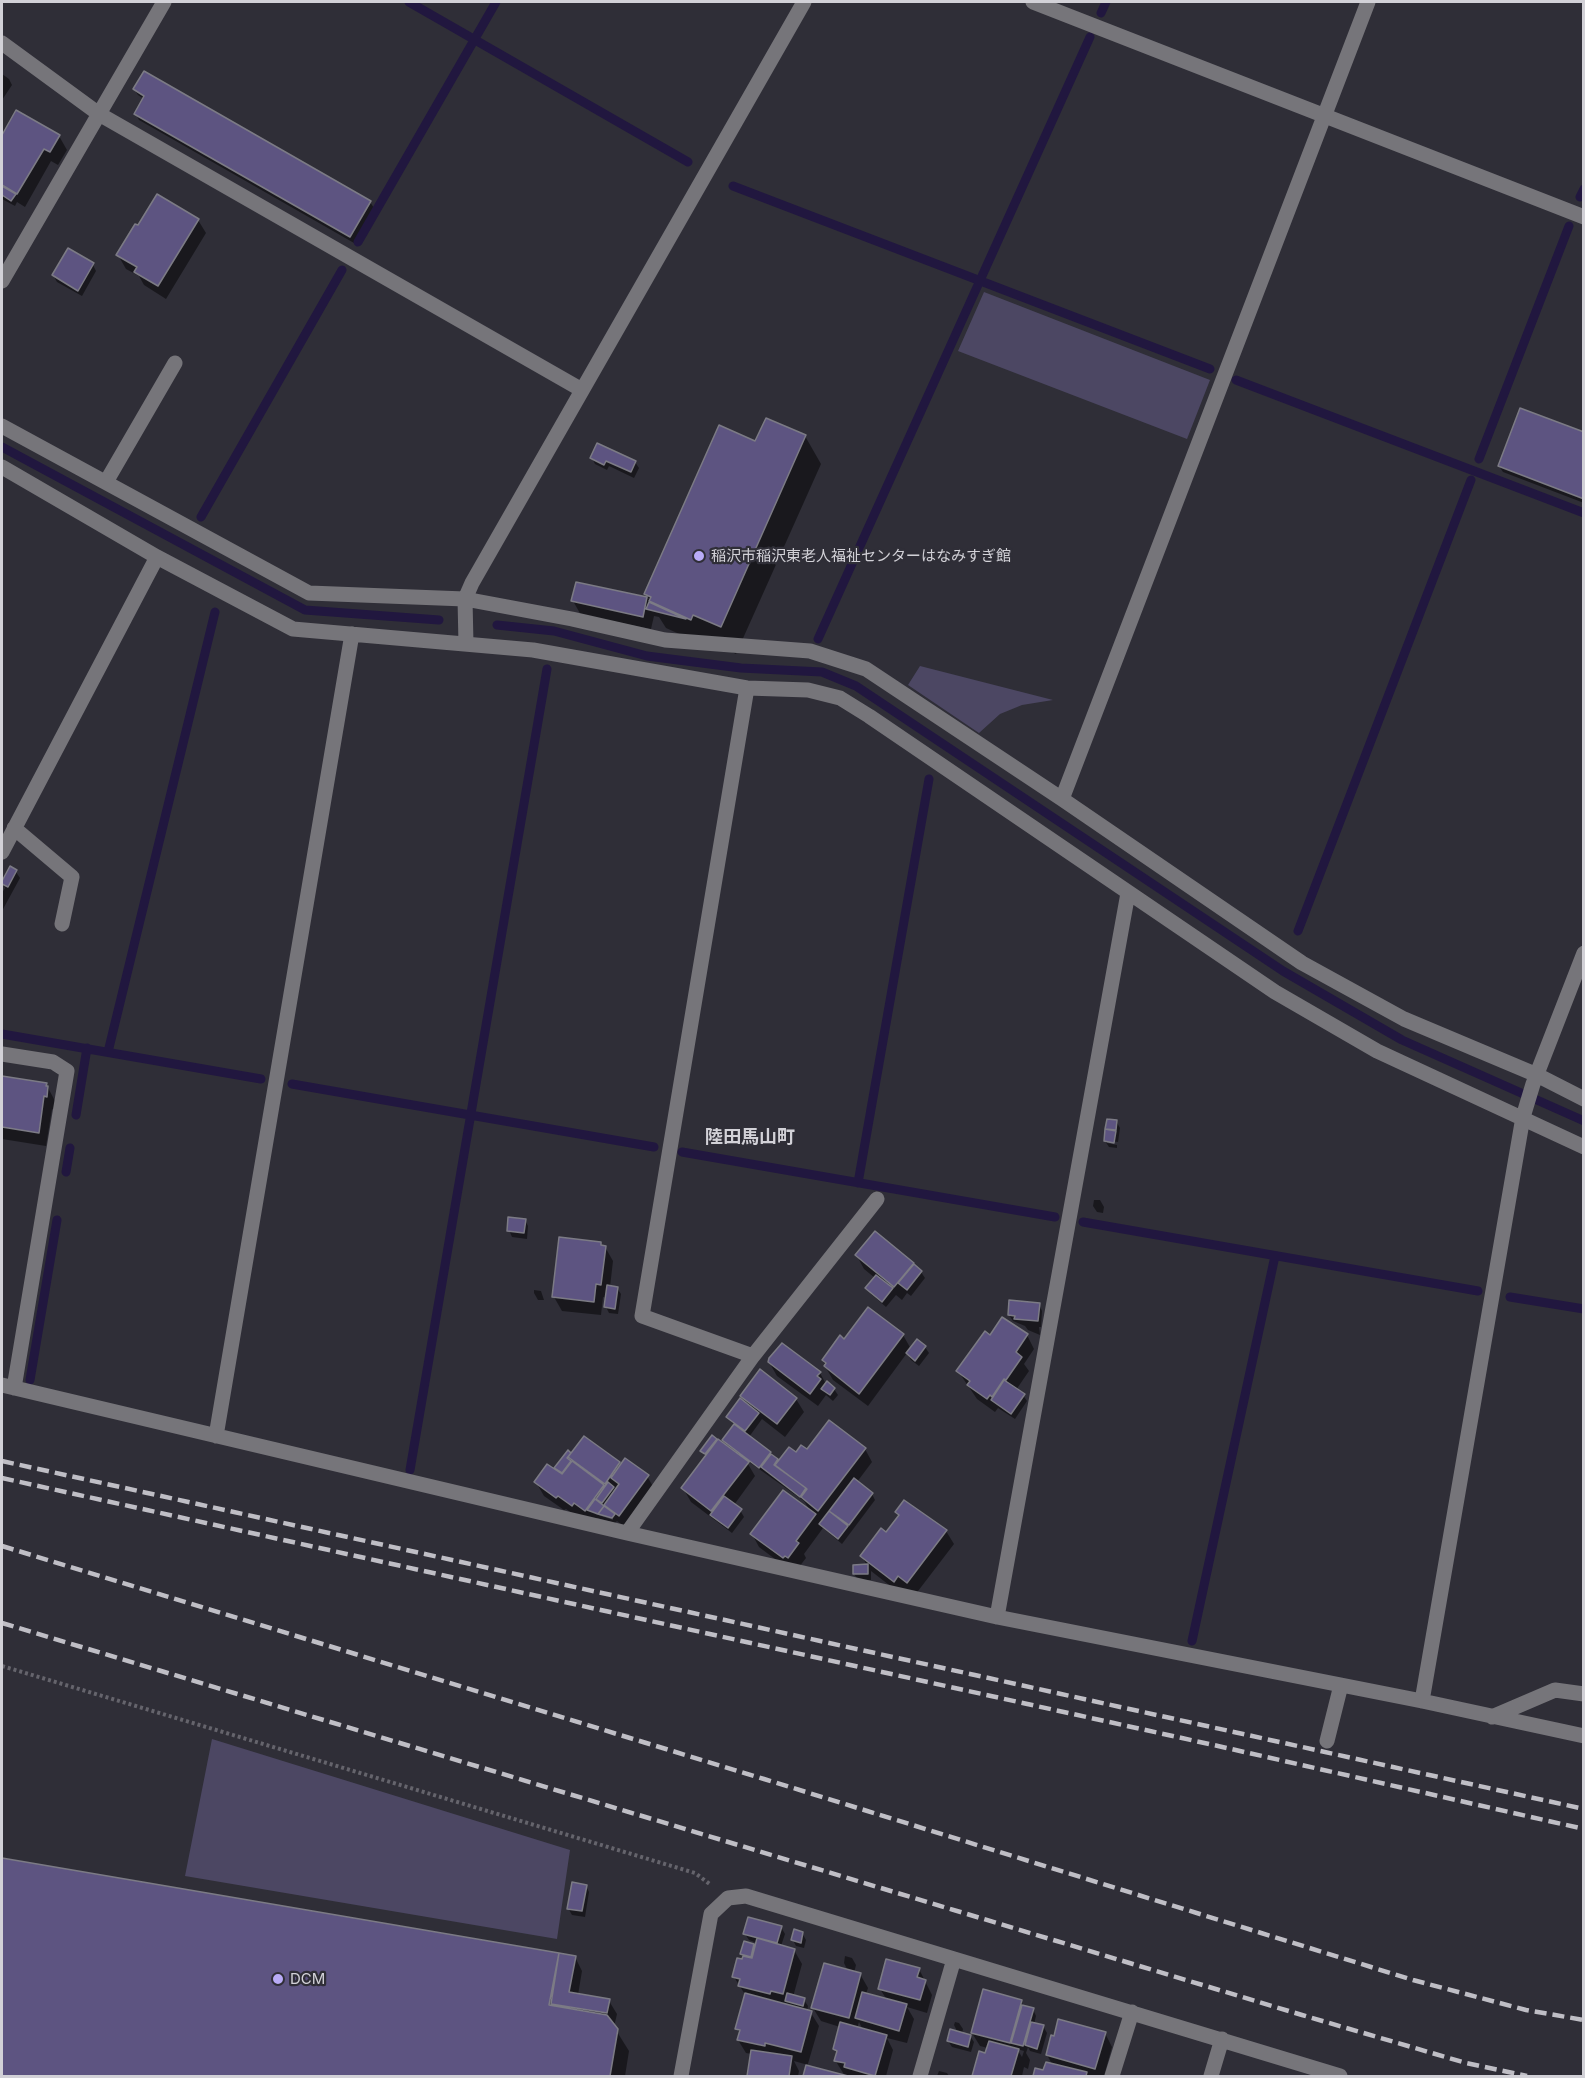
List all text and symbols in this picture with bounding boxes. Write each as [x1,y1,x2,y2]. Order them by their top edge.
place label: 稲沢市稲沢東老人福祉センターはなみすぎ館 [711,547,1011,565]
marker: 稲沢市稲沢東老人福祉センターはなみすぎ館 [692,549,706,563]
district label: 陸田馬山町 [705,1127,795,1149]
place label: DCM [290,1970,325,1988]
marker: DCM [271,1972,285,1986]

